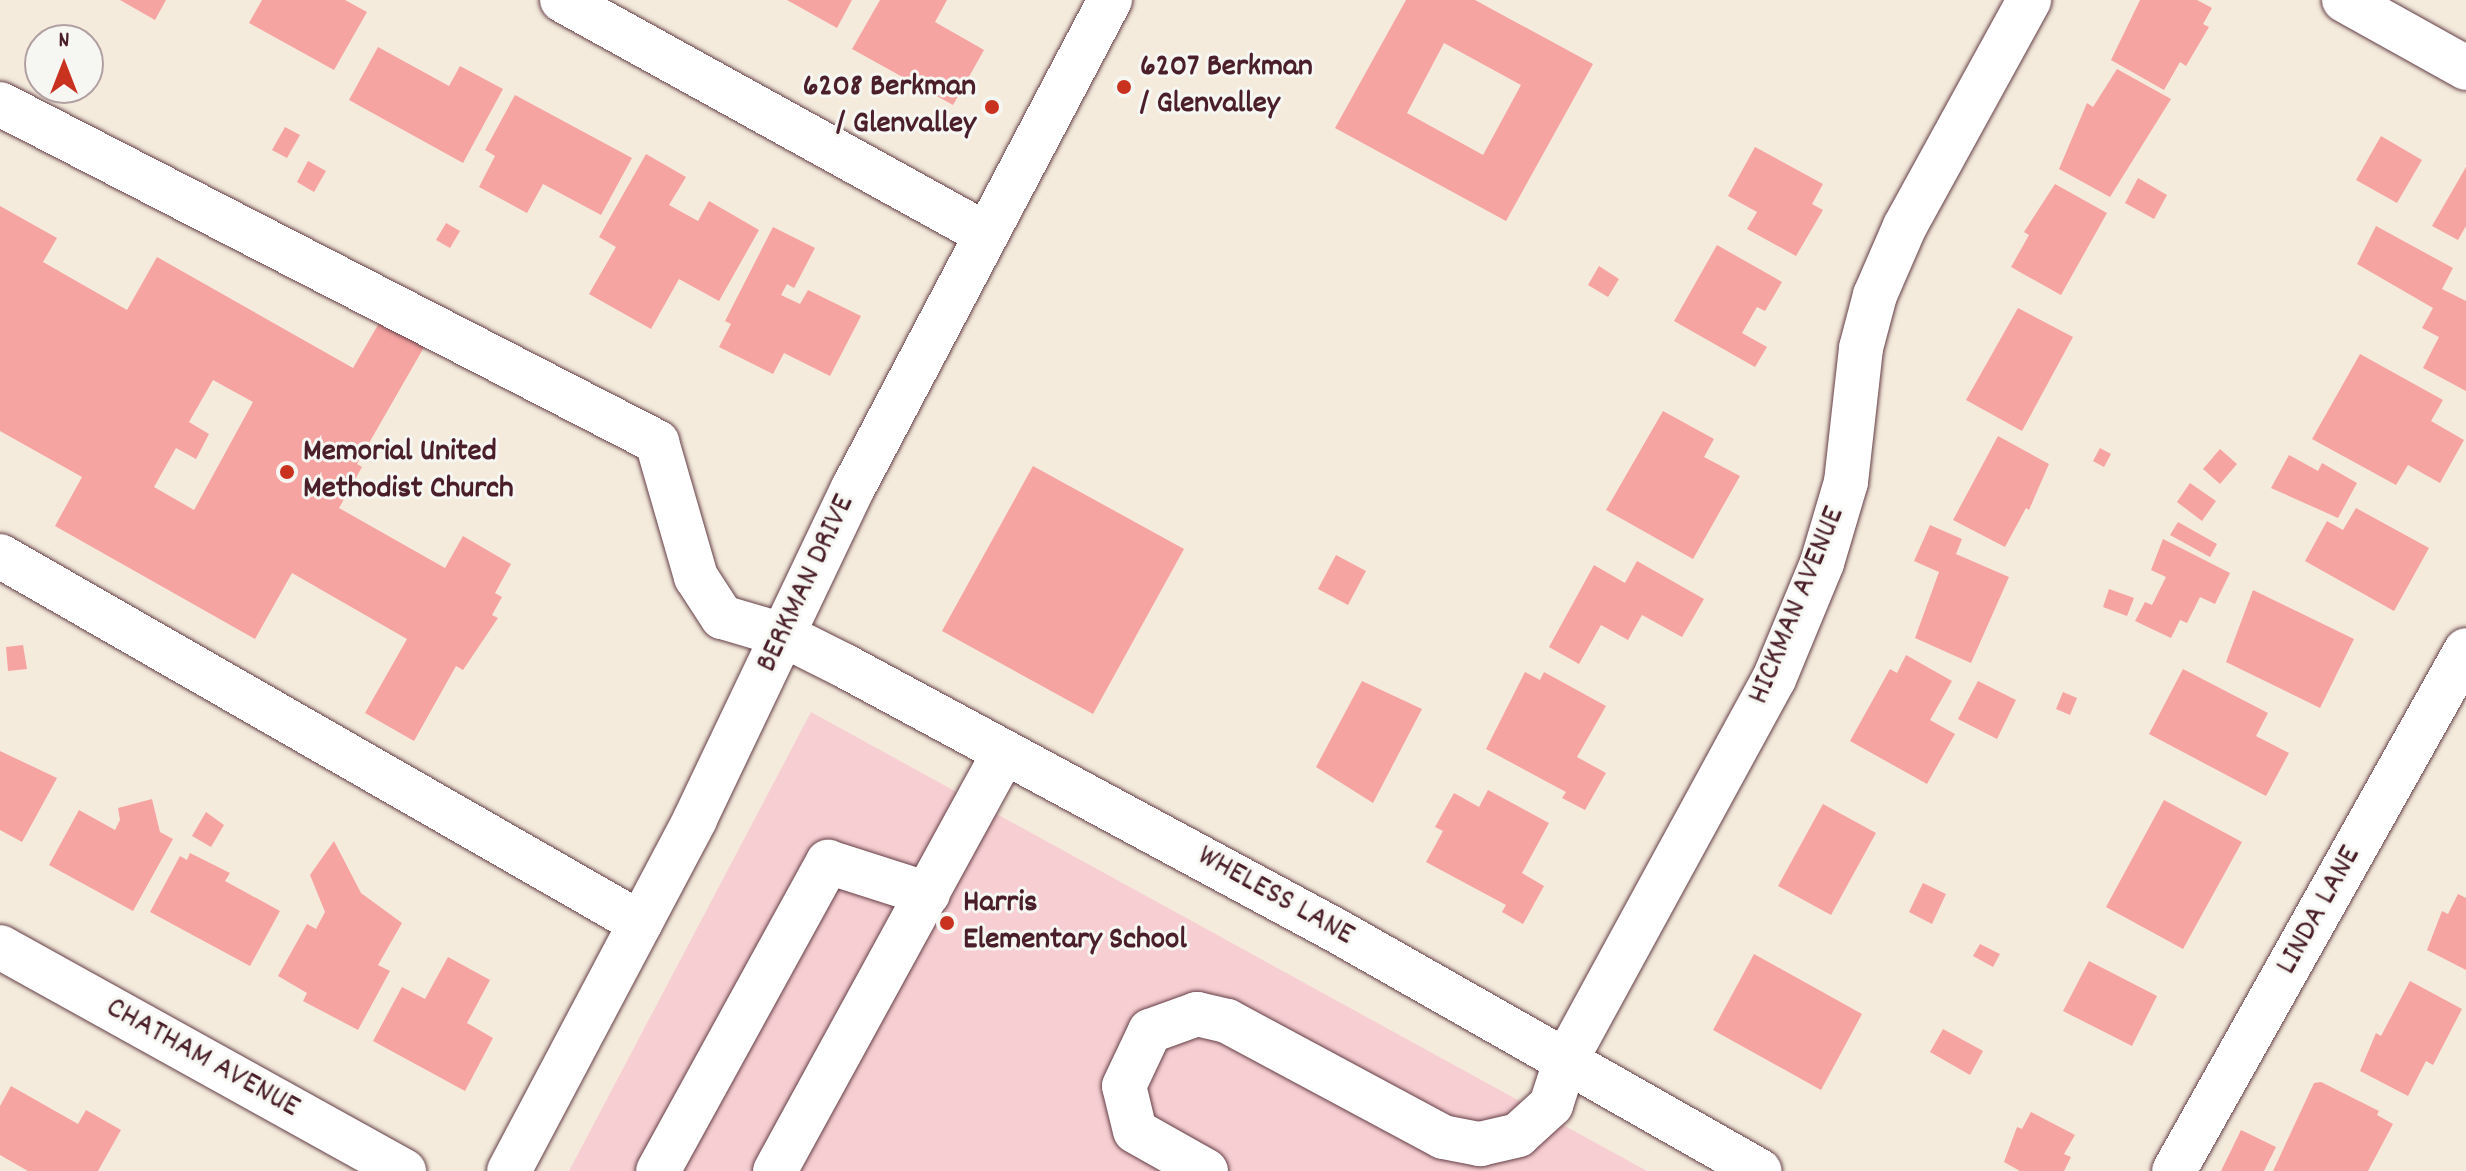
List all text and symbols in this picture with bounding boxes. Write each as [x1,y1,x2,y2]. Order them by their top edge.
north arrow [24,24,104,104]
text: N [59,26,69,57]
place label: 6207 Berkman / Glenvalley [1140,50,1313,125]
place label: 6208 Berkman / Glenvalley [803,70,976,145]
marker: 6207 Berkman / Glenvalley [1115,78,1133,96]
marker: 6208 Berkman / Glenvalley [983,98,1001,116]
place label: Memorial United Methodist Church [303,435,514,510]
marker: Memorial United Methodist Church [278,463,296,481]
street label: BERKMAN DRIVE [749,489,865,679]
street label: HICKMAN AVENUE [1741,502,1855,710]
street label: WHELESS LANE [1190,838,1360,956]
street label: LINDA LANE [2269,840,2371,982]
place label: Harris Elementary School [963,886,1187,961]
marker: Harris Elementary School [938,914,956,932]
street label: CHATHAM AVENUE [98,990,306,1128]

